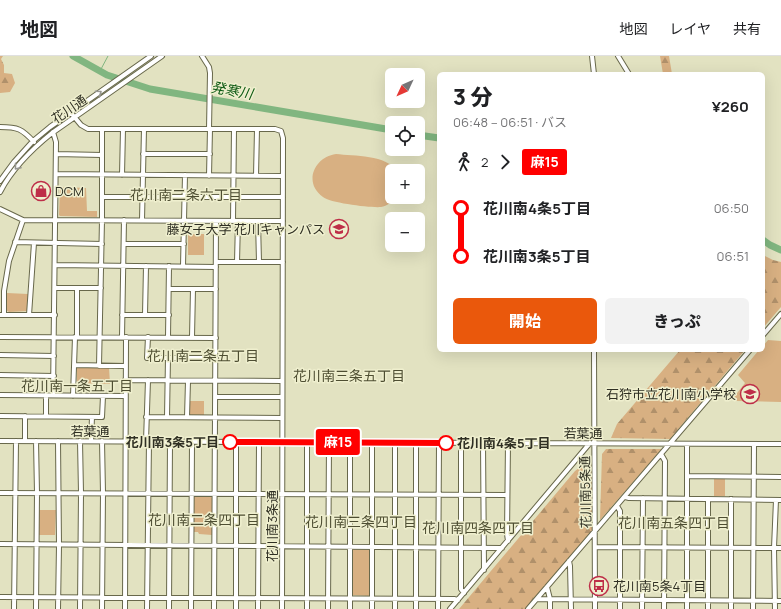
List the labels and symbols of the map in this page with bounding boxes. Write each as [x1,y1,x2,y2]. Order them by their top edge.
north arrow [385,68,425,108]
water label: 発寒川 [210,77,256,103]
street label: 花川通 [48,91,90,127]
one-way arrow [94,91,101,98]
one-way arrow [15,163,22,170]
shop icon: DCM [30,180,52,202]
place label: DCM [55,182,84,200]
district label: 花川南二条六丁目 [130,185,242,204]
school or university icon: 藤女子大学 花川キャンパス [328,218,350,240]
place label: 藤女子大学 花川キャンパス [166,220,325,238]
district label: 花川南二条五丁目 [147,346,259,365]
district label: 花川南三条五丁目 [293,366,405,385]
district label: 花川南一条五丁目 [21,376,133,395]
school or university icon: 石狩市立花川南小学校 [739,383,761,405]
place label: 石狩市立花川南小学校 [606,385,736,403]
street label: 若葉通 [70,422,110,440]
street label: 若葉通 [563,424,603,442]
line badge: 麻15 [315,429,361,455]
place label: 花川南3条5丁目 [126,433,219,451]
marker: 花川南3条5丁目 [222,434,238,450]
place label: 花川南4条5丁目 [457,434,551,452]
marker: 花川南4条5丁目 [438,435,454,451]
street label: 花川南5条通 [575,456,595,528]
street label: 花川南3条通 [263,490,281,562]
district label: 花川南二条四丁目 [148,510,260,529]
district label: 花川南三条四丁目 [305,512,417,531]
district label: 花川南五条四丁目 [618,513,730,532]
district label: 花川南四条四丁目 [422,518,534,537]
bus stop icon: 花川南5条4丁目 [588,575,610,597]
place label: 花川南5条4丁目 [613,577,706,595]

